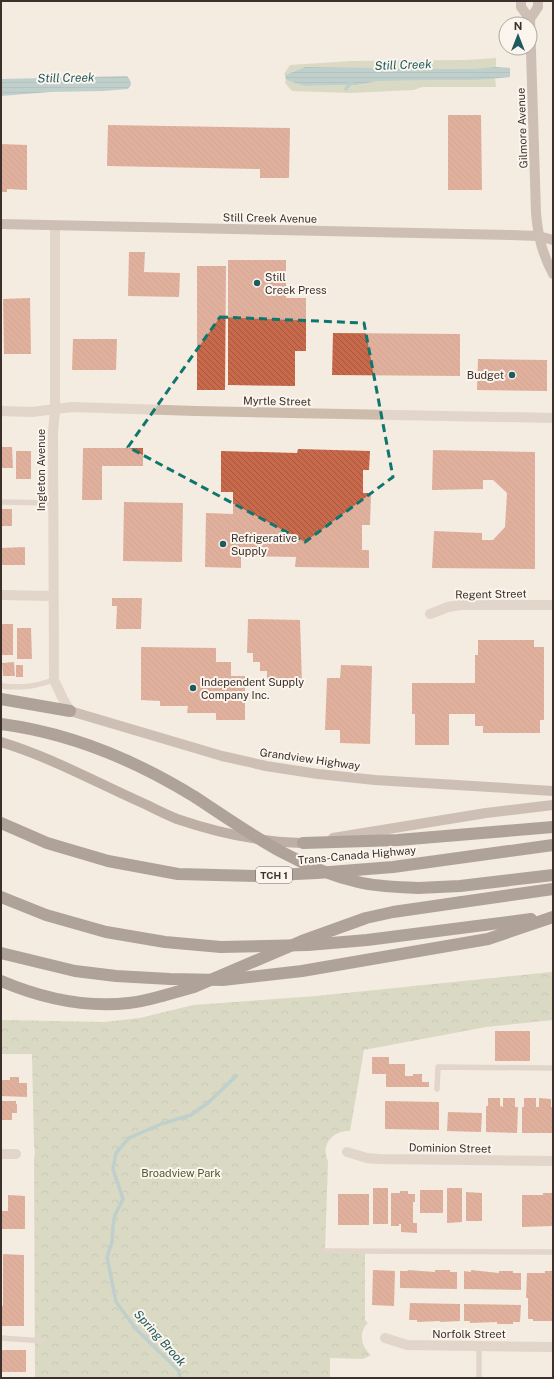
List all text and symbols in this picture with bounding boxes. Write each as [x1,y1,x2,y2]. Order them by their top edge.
north arrow [498,16,538,56]
text: N [514,20,522,32]
water label: Still Creek [374,57,432,73]
water label: Still Creek [37,70,95,85]
street label: Gilmore Avenue [515,87,529,169]
street label: Still Creek Avenue [223,211,317,225]
place label: Still Creek Press [265,271,327,296]
marker: Still Creek Press [252,278,262,288]
place label: Budget [467,369,504,381]
marker: Budget [507,370,517,380]
street label: Myrtle Street [243,394,311,408]
street label: Ingleton Avenue [35,429,47,511]
place label: Refrigerative Supply [231,532,297,557]
marker: Refrigerative Supply [218,539,228,549]
street label: Regent Street [455,587,527,601]
place label: Independent Supply Company Inc. [201,676,304,701]
marker: Independent Supply Company Inc. [188,683,198,693]
street label: Grandview Highway [259,746,361,772]
street label: Trans-Canada Highway [297,844,417,866]
road number: TCH 1 [256,867,292,883]
street label: Dominion Street [409,1141,491,1155]
park label: Broadview Park [141,1167,221,1179]
water label: Spring Brook [131,1307,189,1369]
street label: Norfolk Street [432,1328,506,1340]

